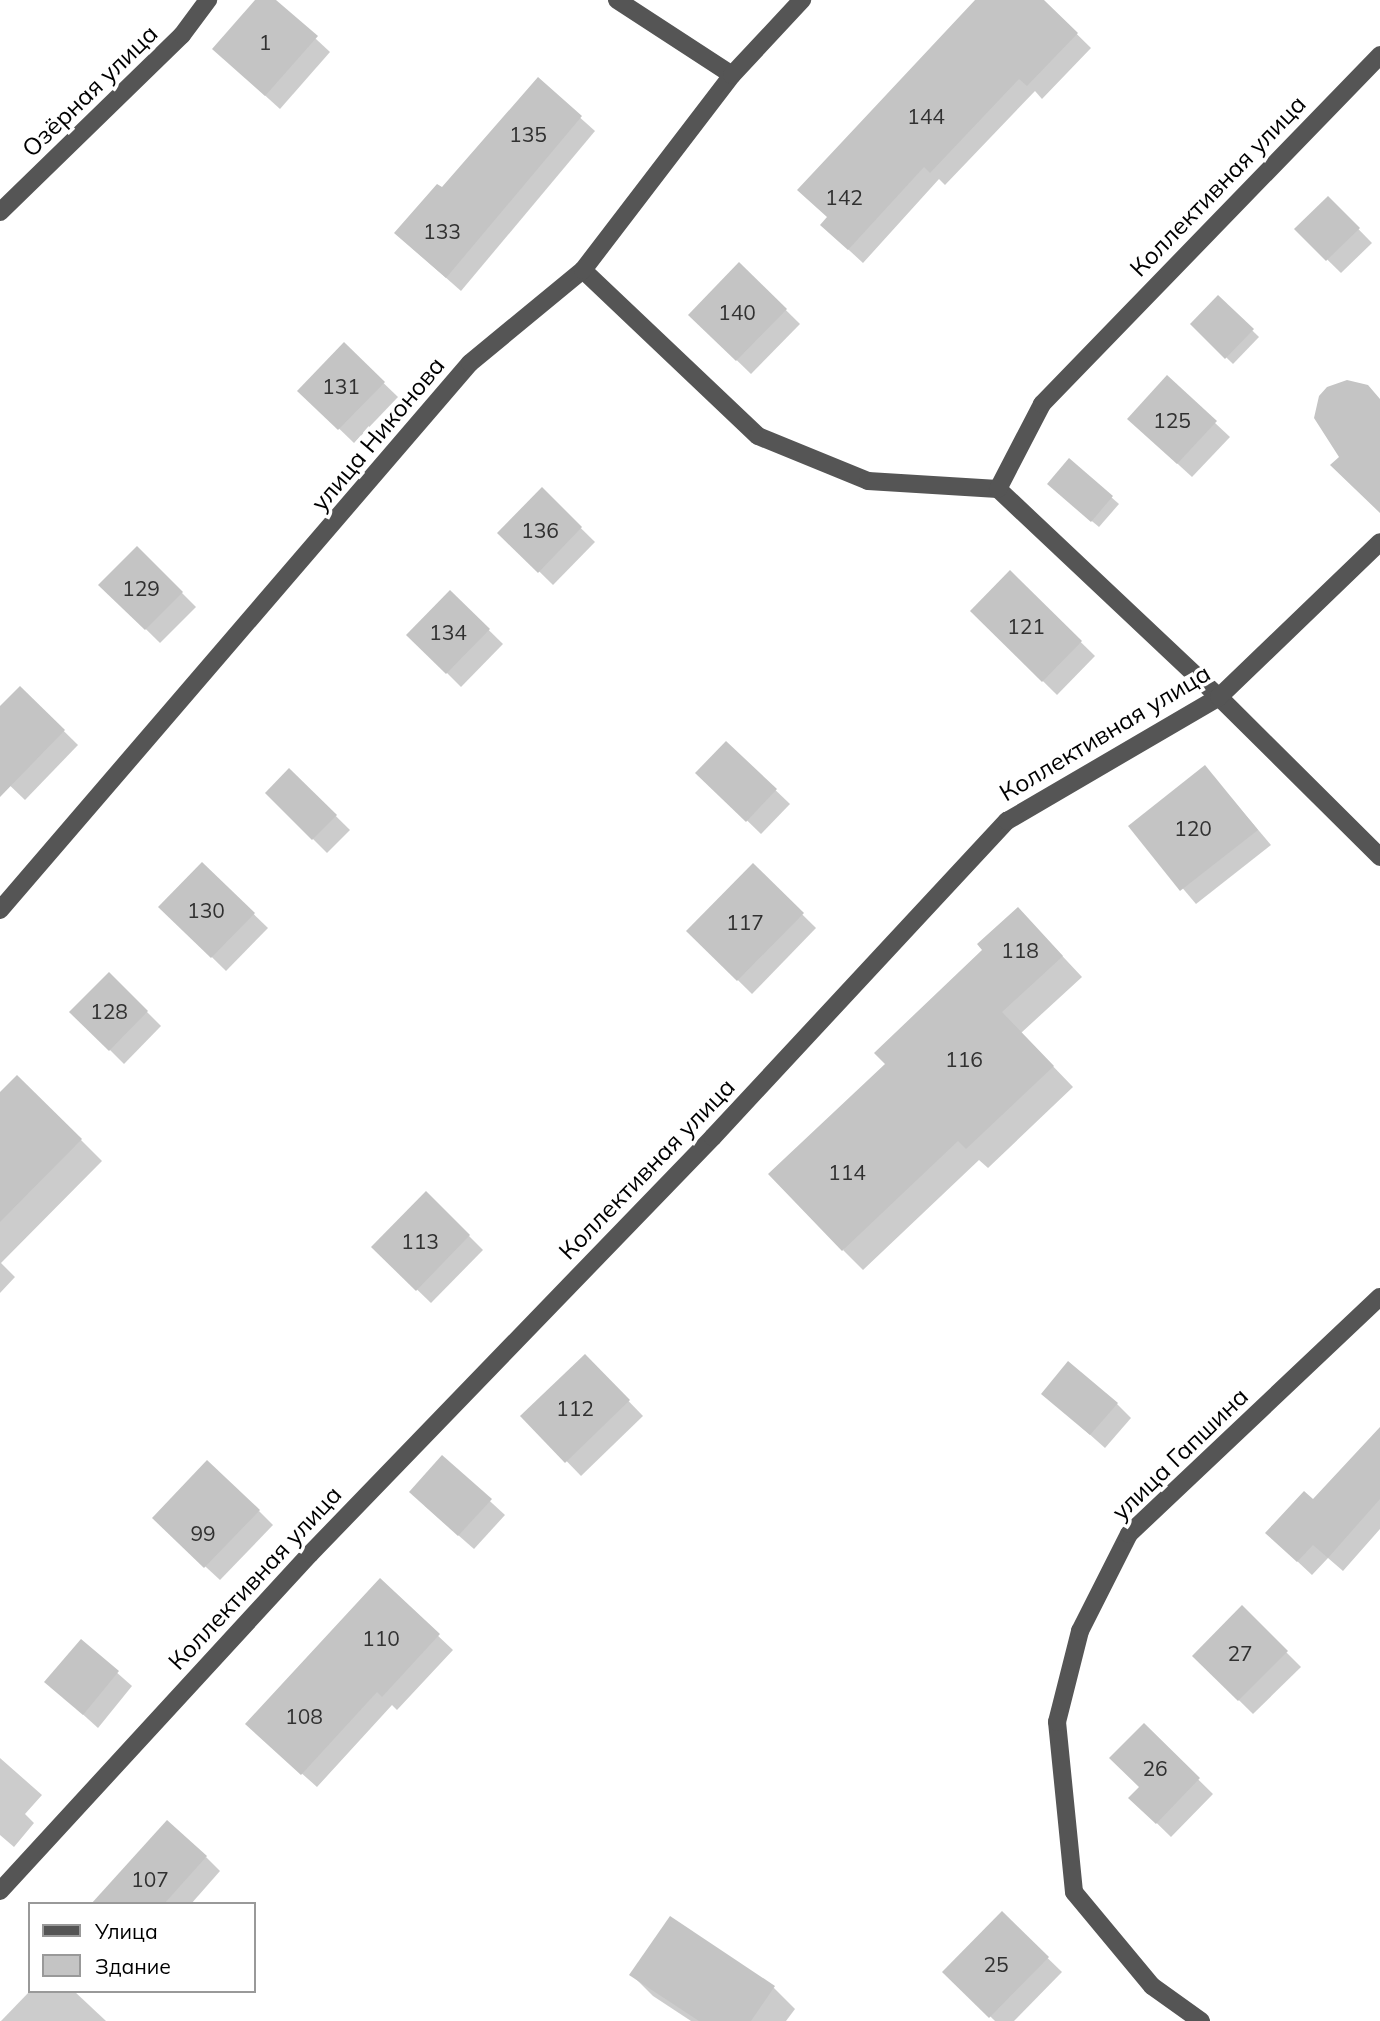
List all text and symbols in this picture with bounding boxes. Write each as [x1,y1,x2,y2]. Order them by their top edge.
street label: Озёрная улица [16,19,164,163]
house number: 1 [259,29,271,55]
street label: Коллективная улица [1124,89,1312,283]
house number: 144 [907,103,945,129]
house number: 135 [509,121,547,147]
house number: 142 [825,184,863,210]
house number: 133 [423,218,461,244]
house number: 140 [718,299,756,325]
street label: улица Никонова [305,351,451,517]
house number: 131 [322,373,360,399]
house number: 125 [1153,407,1191,433]
house number: 136 [521,517,559,543]
house number: 129 [122,575,160,601]
house number: 121 [1007,613,1045,639]
house number: 134 [429,619,467,645]
street label: Коллективная улица [994,659,1216,807]
house number: 120 [1174,815,1212,841]
house number: 130 [187,897,225,923]
house number: 117 [726,909,764,935]
house number: 118 [1001,937,1039,963]
house number: 128 [90,998,128,1024]
house number: 116 [945,1046,983,1072]
street label: Коллективная улица [553,1072,741,1266]
house number: 114 [828,1159,866,1185]
house number: 113 [401,1228,439,1254]
street label: улица Гапшина [1106,1382,1254,1526]
house number: 112 [556,1395,594,1421]
street label: Коллективная улица [162,1480,348,1676]
house number: 99 [190,1520,216,1546]
house number: 110 [362,1625,400,1651]
house number: 27 [1227,1640,1253,1666]
house number: 108 [285,1703,323,1729]
house number: 26 [1142,1755,1168,1781]
house number: 107 [131,1866,169,1892]
legend [28,1902,256,1993]
text: Улица [95,1918,158,1944]
house number: 25 [983,1951,1009,1977]
text: Здание [95,1953,171,1979]

